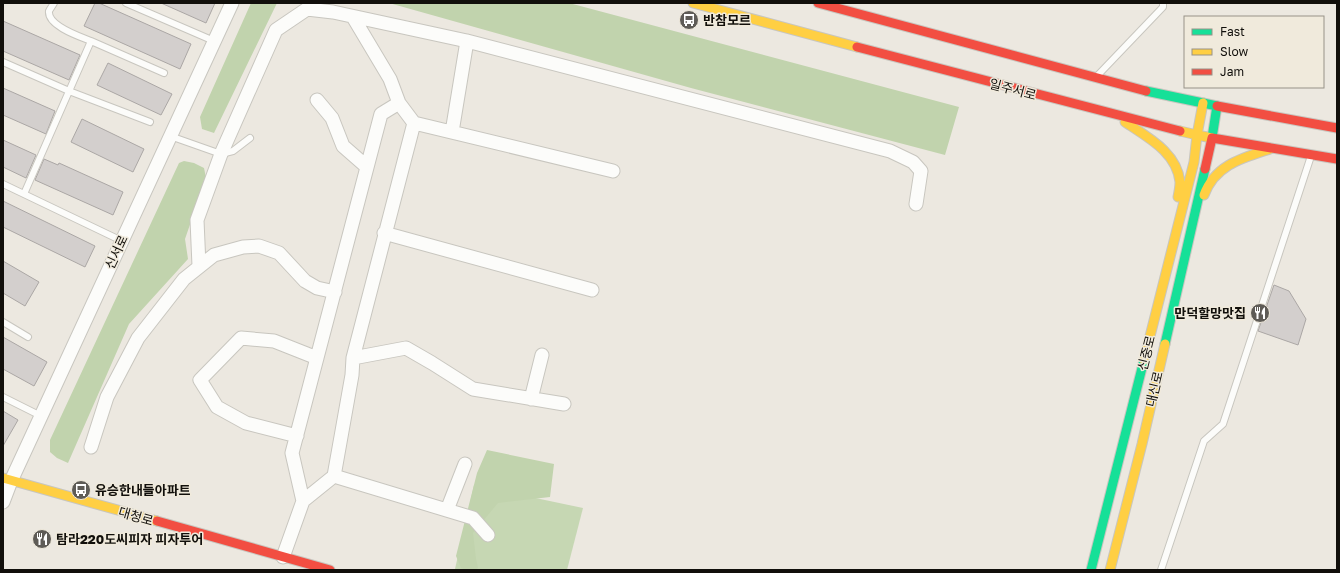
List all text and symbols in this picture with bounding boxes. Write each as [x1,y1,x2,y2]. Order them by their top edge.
bus stop icon: 반참모르 [678,9,700,31]
place label: 반참모르 [703,12,751,28]
legend [1184,16,1324,88]
text: Fast [1220,24,1245,39]
text: Slow [1220,44,1248,59]
text: Jam [1220,64,1244,79]
street label: 일주서로 [988,75,1038,103]
street label: 신서로 [101,232,131,272]
restaurant icon: 만덕할망맛집 [1249,302,1271,324]
place label: 만덕할망맛집 [1174,305,1246,321]
street label: 신중로 [1134,334,1158,372]
street label: 대신로 [1142,370,1166,408]
bus stop icon: 유승한내들아파트 [70,479,92,501]
place label: 유승한내들아파트 [95,482,191,498]
street label: 대청로 [117,503,155,529]
restaurant icon: 탐라220도씨피자 피자투어 [31,528,53,550]
place label: 탐라220도씨피자 피자투어 [56,531,203,547]

